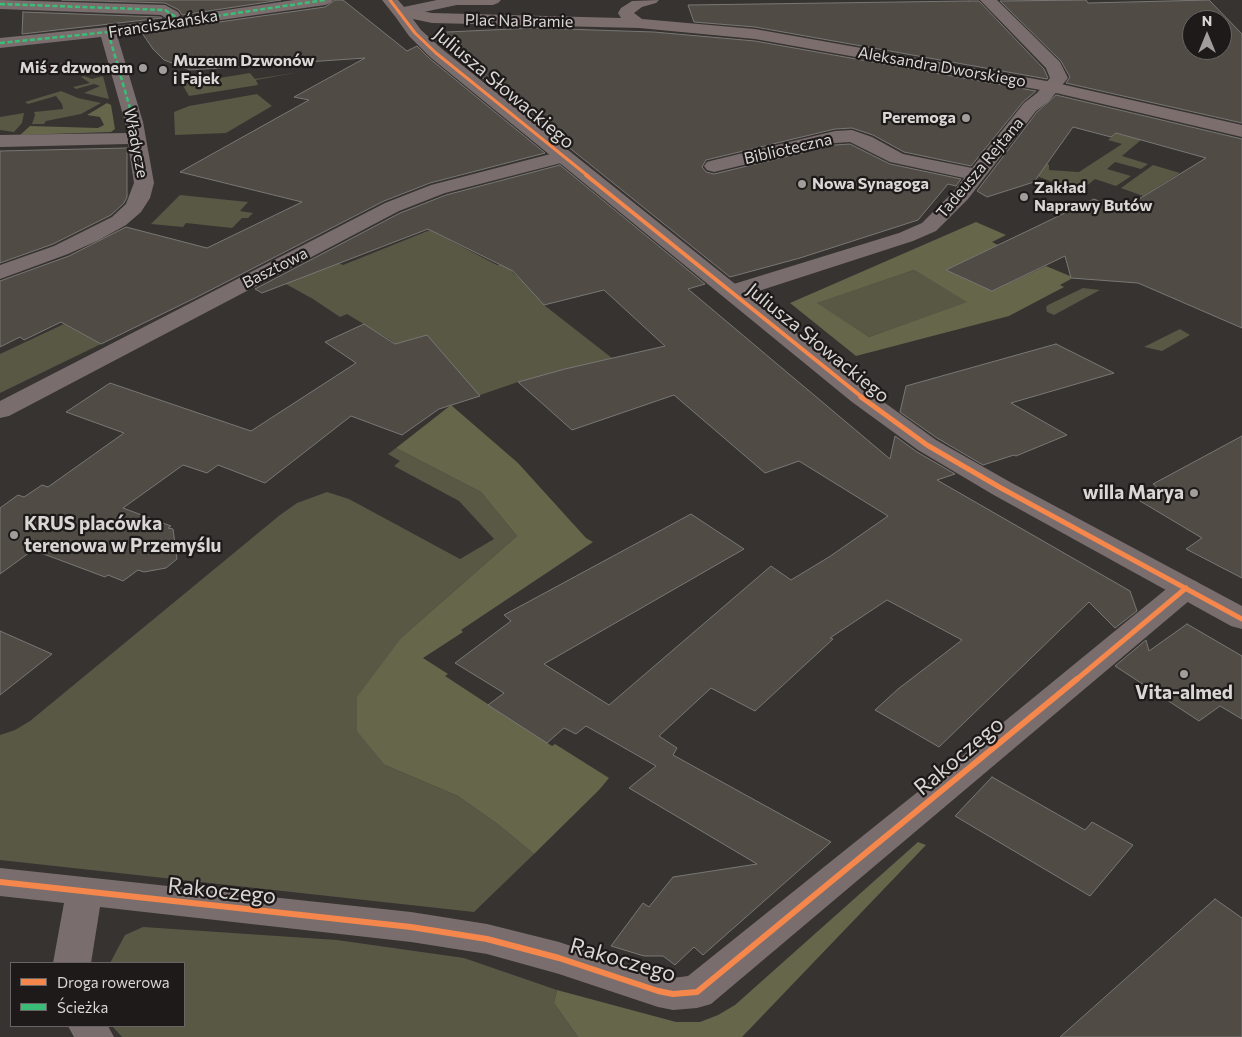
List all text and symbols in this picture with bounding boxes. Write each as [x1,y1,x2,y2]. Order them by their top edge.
street label: Franciszkańska [107,6,219,42]
street label: Plac Na Bramie [465,10,573,32]
north arrow [1182,10,1232,60]
text: N [1202,12,1212,29]
street label: Juliusza Słowackiego [429,22,579,154]
street label: Aleksandra Dworskiego [856,43,1028,91]
place label: Muzeum Dzwonów i Fajek [173,51,314,89]
place label: Miś z dzwonem [20,58,133,78]
marker: Miś z dzwonem [137,62,149,74]
marker: Muzeum Dzwonów i Fajek [157,64,169,76]
street label: Władycze [120,106,152,180]
place label: Peremoga [882,108,956,128]
marker: Peremoga [960,112,972,124]
street label: Tadeusza Rejtana [932,114,1028,222]
street label: Biblioteczna [742,130,834,168]
place label: Nowa Synagoga [812,174,929,194]
marker: Nowa Synagoga [796,178,808,190]
place label: Zakład Naprawy Butów [1034,178,1153,216]
marker: Zakład Naprawy Butów [1018,191,1030,203]
street label: Basztowa [239,243,311,293]
street label: Juliusza Słowackiego [742,278,894,408]
place label: willa Marya [1083,482,1184,504]
marker: willa Marya [1188,487,1200,499]
place label: KRUS placówka terenowa w Przemyślu [24,513,221,557]
marker: KRUS placówka terenowa w Przemyślu [8,529,20,541]
marker: Vita-almed [1178,668,1190,680]
place label: Vita-almed [1135,682,1233,704]
street label: Rakoczego [909,711,1009,801]
street label: Rakoczego [166,872,278,910]
street label: Rakoczego [567,932,679,988]
legend [10,962,185,1027]
text: Droga rowerowa [57,973,170,991]
text: Ścieżka [57,998,108,1016]

